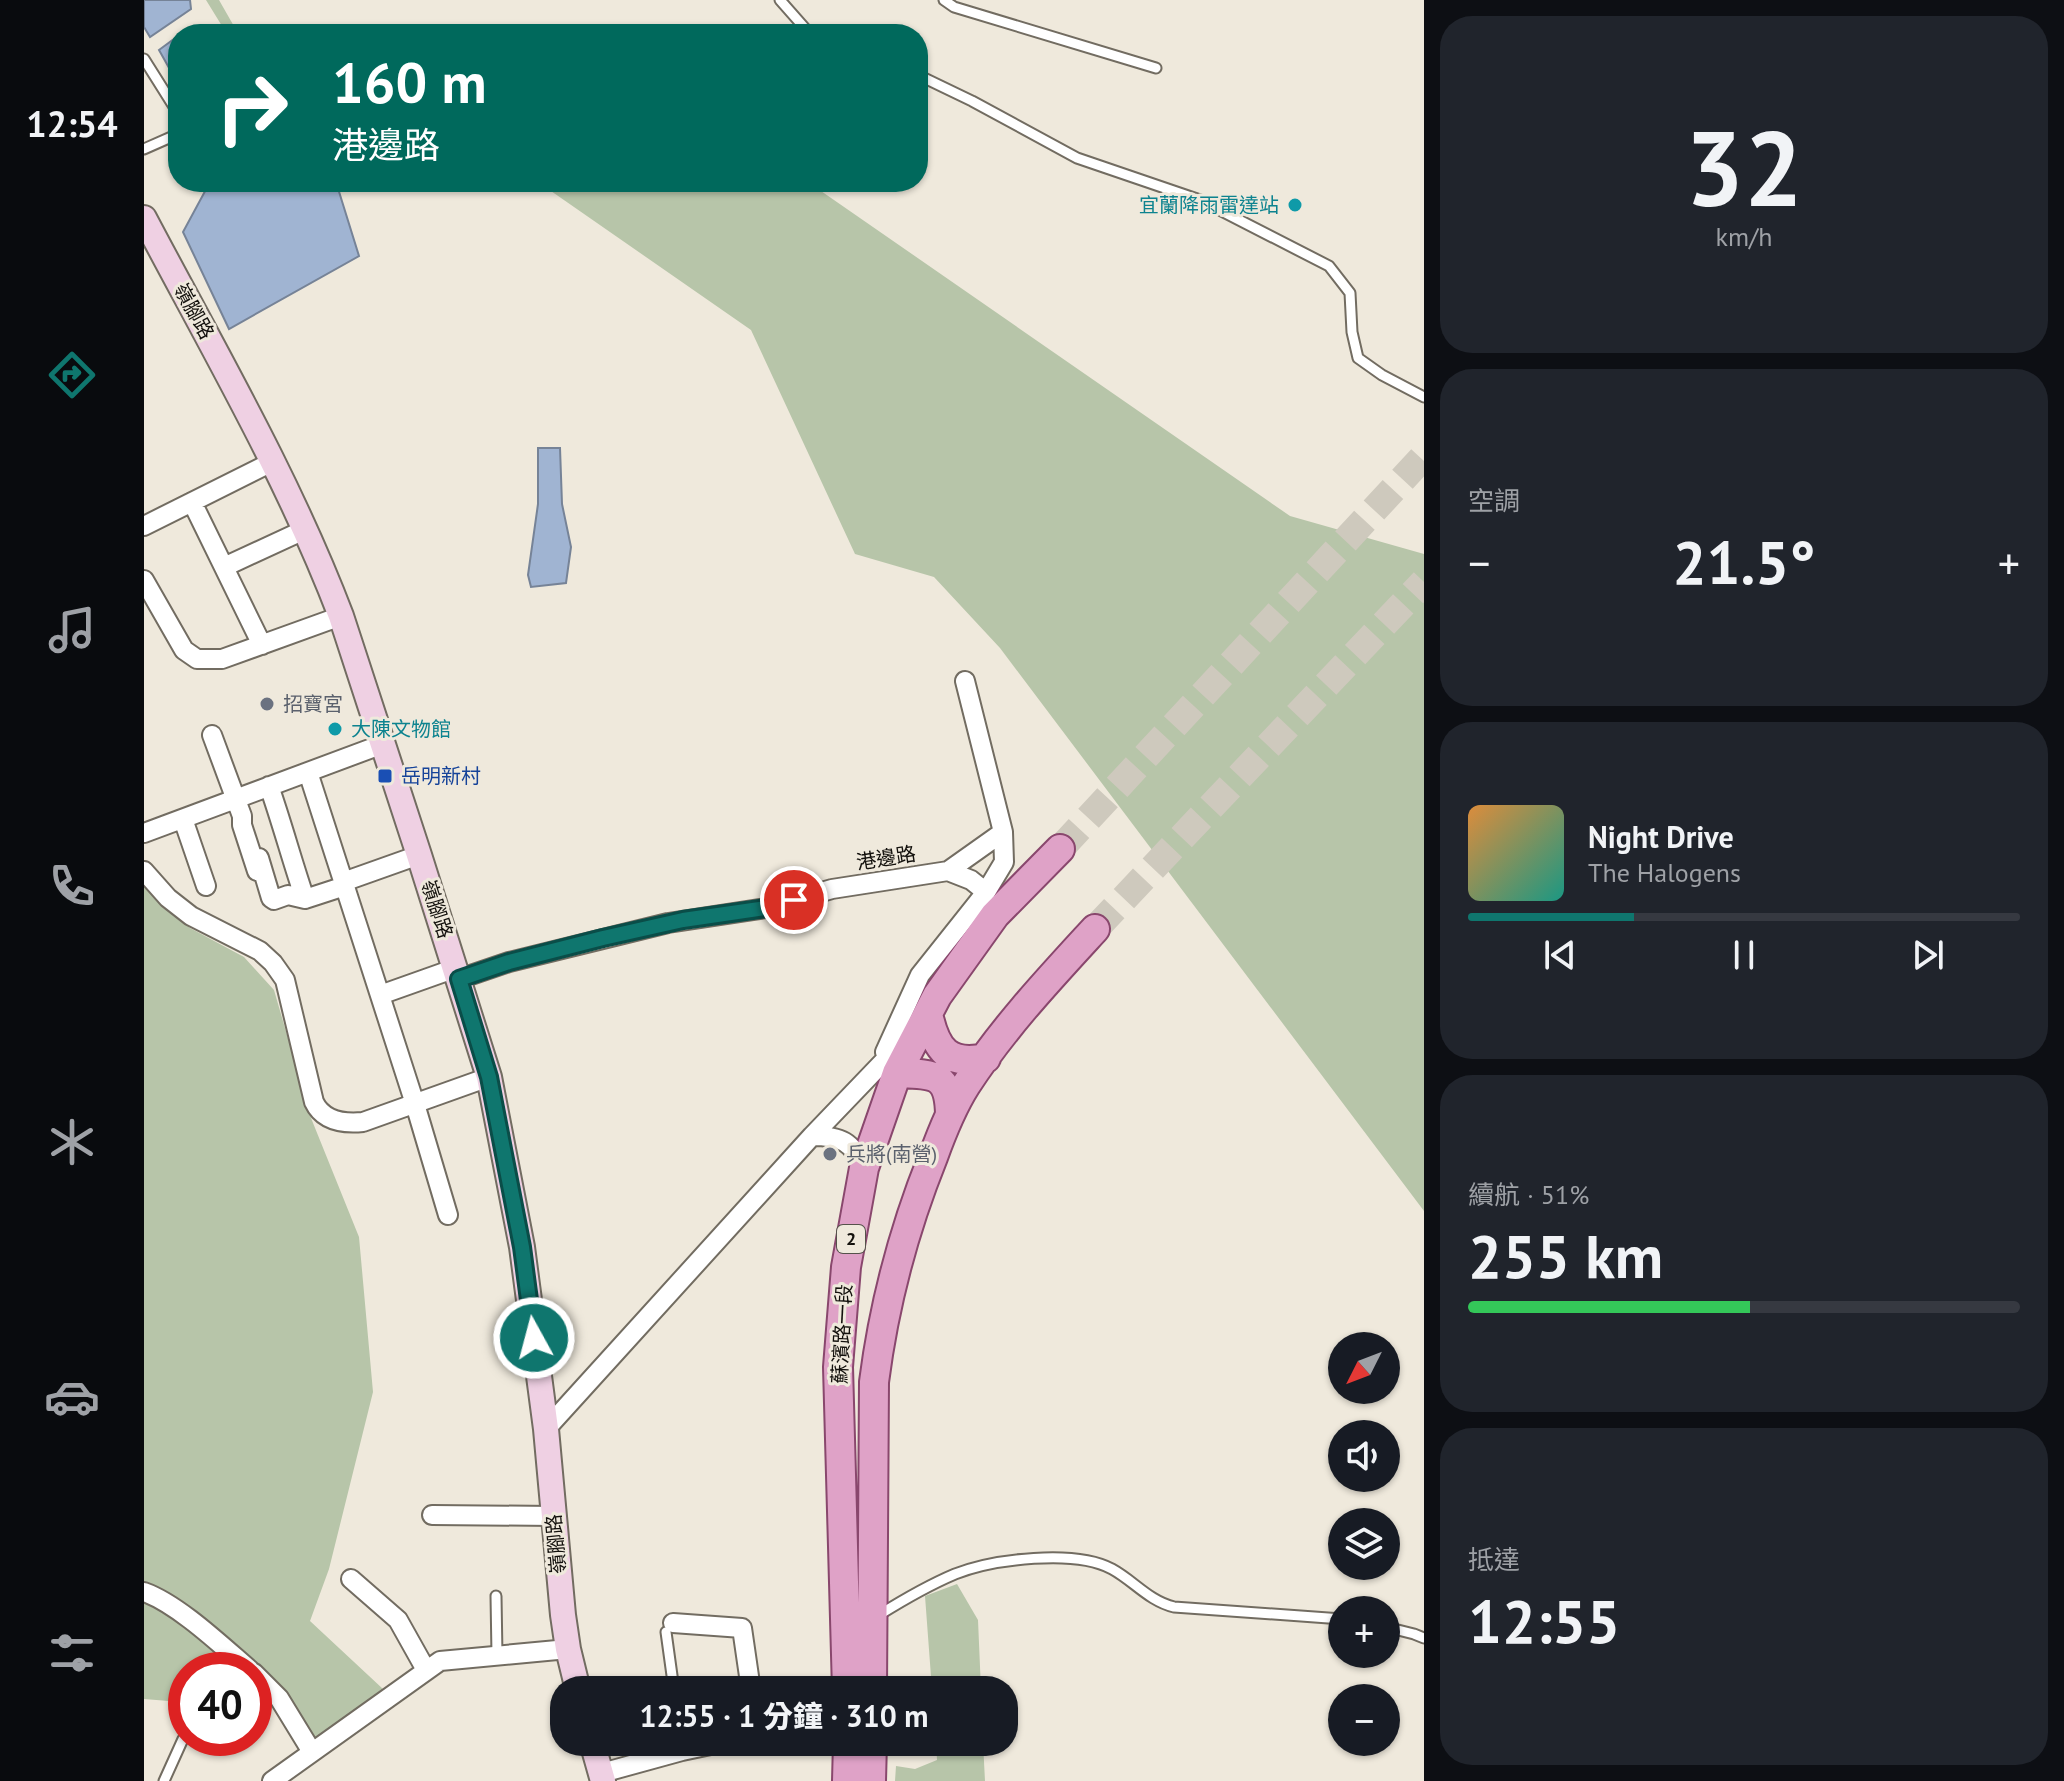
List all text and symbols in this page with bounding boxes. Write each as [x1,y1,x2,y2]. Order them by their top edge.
text: 160 m [332,46,487,118]
icon: right [200,56,304,160]
text: 12:54 [26,100,118,147]
text: 32 [1685,100,1803,235]
text: 港邊路 [332,121,440,168]
place label: 宜蘭降雨雷達站 [1139,192,1279,218]
marker: 宜蘭降雨雷達站 [1286,196,1304,214]
text: km/h [1716,220,1773,253]
street label: 嶺腳路 [168,278,220,344]
icon: directions [44,347,100,403]
text: 空調 [1468,484,1520,517]
text: 21.5° [1672,523,1816,601]
text: − [1468,534,1490,591]
text: + [1998,534,2020,591]
icon: music [44,602,100,658]
place label: 招寶宮 [283,691,343,717]
marker: 招寶宮 [258,695,276,713]
place label: 大陳文物館 [351,716,451,742]
marker: 大陳文物館 [326,720,344,738]
place label: 岳明新村 [401,763,481,789]
marker: 岳明新村 [376,767,394,785]
text: Night Drive [1588,817,1734,856]
street label: 港邊路 [854,840,918,876]
text: The Halogens [1588,856,1741,889]
icon: phone [44,858,100,914]
pin [760,866,828,934]
street label: 嶺腳路 [415,876,459,942]
icon: arrive [772,878,816,922]
icon: previous [1538,933,1582,977]
icon: pause [1722,933,1766,977]
icon: next [1906,933,1950,977]
icon: climate [44,1114,100,1170]
place label: 兵將(南營) [846,1141,937,1167]
marker: 兵將(南營) [821,1145,839,1163]
text: 續航 · 51% [1468,1178,1589,1211]
text: 255 km [1468,1217,1663,1295]
road number: 2 [837,1225,865,1253]
street label: 蘇濱路一段 [826,1283,858,1385]
position arrow [492,1296,576,1380]
north arrow [1328,1332,1400,1404]
map controls [1328,1332,1400,1756]
icon: car [44,1369,100,1425]
button: sound [1328,1420,1400,1492]
button: layers [1328,1508,1400,1580]
street label: 嶺腳路 [540,1513,572,1575]
text: 抵達 [1468,1543,1520,1576]
text: 12:55 [1468,1582,1620,1660]
button: + [1328,1596,1400,1668]
icon: filters [44,1625,100,1681]
speed limit sign: 40 [168,1652,272,1756]
button: − [1328,1684,1400,1756]
text: 12:55 · 1 分鐘 · 310 m [639,1696,929,1735]

